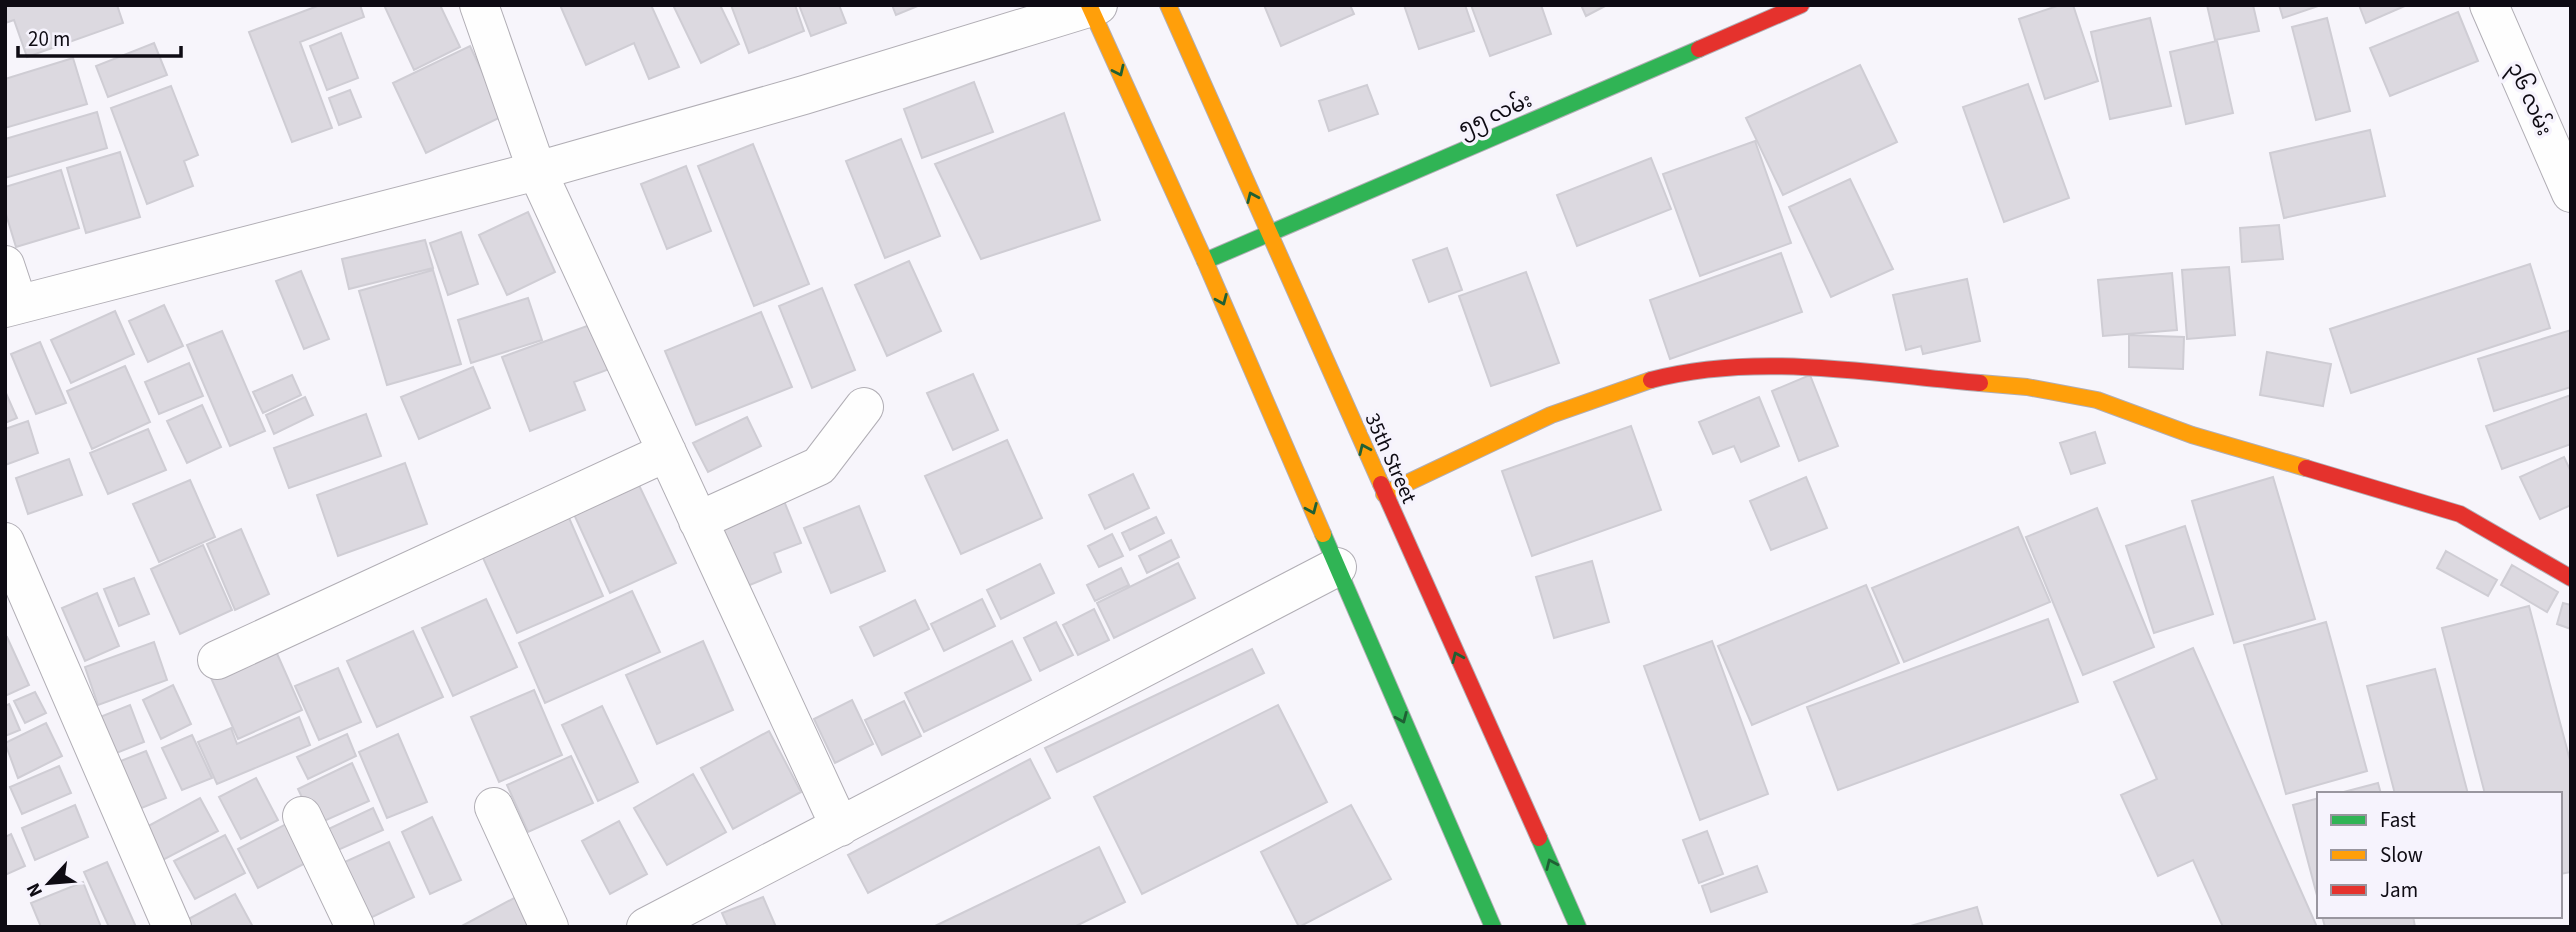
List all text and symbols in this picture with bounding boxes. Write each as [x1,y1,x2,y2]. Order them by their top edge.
scale bar [18,14,180,58]
text: 20 m [28,24,70,54]
street label: ၃၆ လမ်း [2499,57,2560,141]
one-way arrow [1111,63,1125,76]
street label: ၅၅ လမ်း [1453,84,1537,145]
one-way arrow [1246,191,1260,204]
one-way arrow [1214,293,1228,306]
street label: 35th Street [1358,408,1424,508]
one-way arrow [1358,444,1372,456]
one-way arrow [1304,502,1318,515]
one-way arrow [1451,652,1465,664]
one-way arrow [1394,711,1408,724]
legend [2317,792,2562,918]
text: Fast [2380,805,2416,835]
text: Slow [2380,840,2423,870]
north arrow [14,848,84,918]
one-way arrow [1545,859,1559,872]
text: Jam [2380,875,2418,905]
text: N [20,878,50,901]

